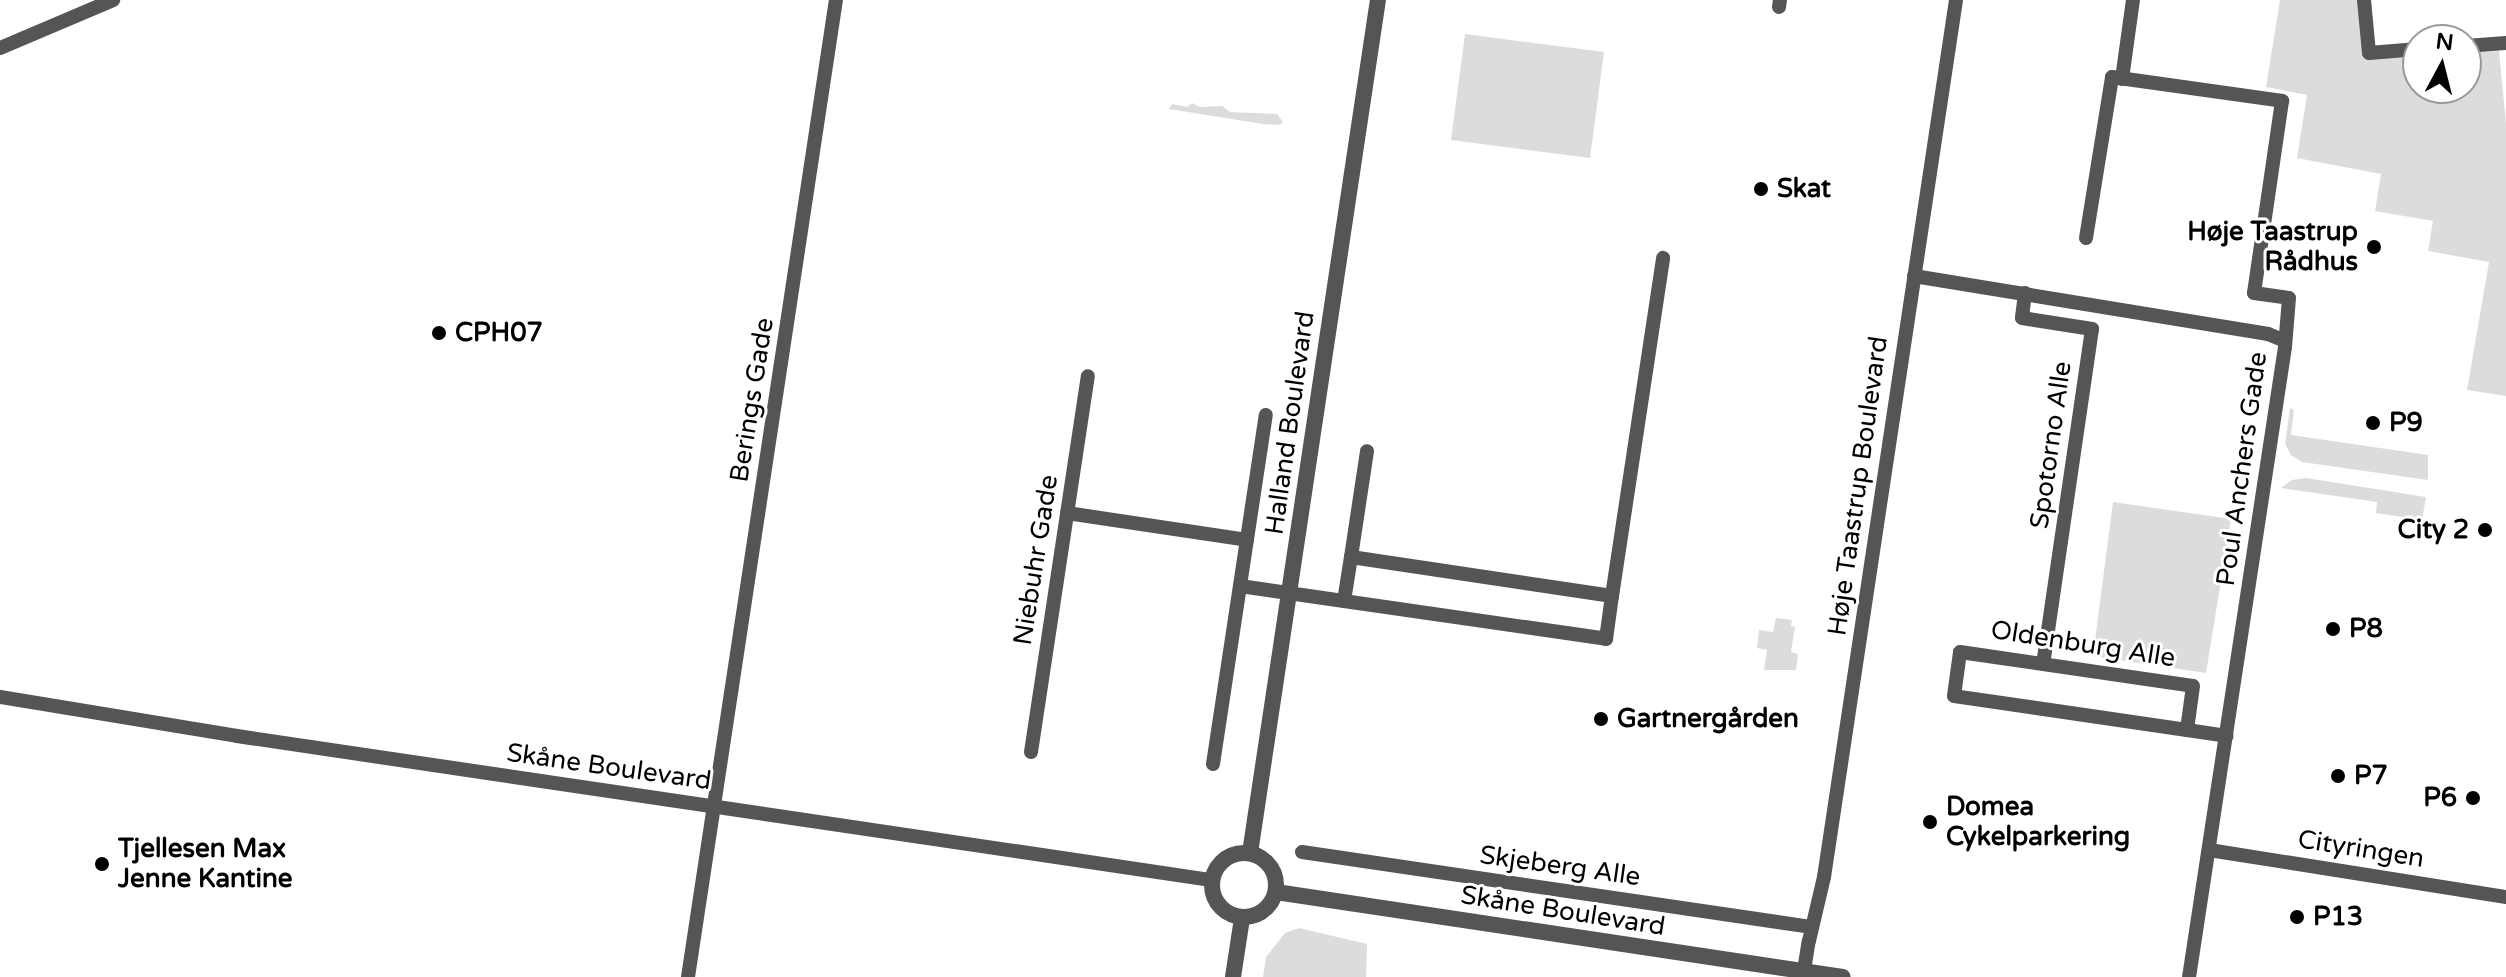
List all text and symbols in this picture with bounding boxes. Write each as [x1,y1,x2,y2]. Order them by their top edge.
north arrow [2402,24,2482,104]
text: N [2434,28,2455,56]
place label: Skat [1777,173,1831,205]
marker: Skat [1752,180,1770,198]
place label: Høje Taastrup Rådhus [2187,216,2358,278]
marker: Høje Taastrup Rådhus [2365,238,2383,256]
street label: Halland Boulevard [1259,309,1321,537]
street label: Berings Gade [724,316,780,484]
place label: CPH07 [455,317,543,349]
marker: CPH07 [430,324,448,342]
street label: Høje Taastrup Boulevard [1822,334,1894,638]
street label: Poul Anchers Gade [2210,350,2274,588]
street label: Spotorno Alle [2024,359,2078,531]
place label: P9 [2389,407,2423,439]
marker: P9 [2364,414,2382,432]
street label: Niebuhr Gade [1007,473,1065,647]
place label: City 2 [2398,514,2469,546]
marker: City 2 [2476,521,2494,539]
place label: P8 [2349,613,2383,645]
street label: Oldenburg Alle [1989,614,2177,674]
marker: P8 [2324,620,2342,638]
place label: Gartnergården [1617,703,1799,735]
marker: Gartnergården [1592,710,1610,728]
street label: Skåne Boulevard [505,737,713,797]
place label: P7 [2354,760,2388,792]
marker: P7 [2329,767,2347,785]
place label: P6 [2423,782,2457,814]
marker: P6 [2464,789,2482,807]
place label: Domea Cykelparkering [1946,791,2130,852]
marker: Domea Cykelparkering [1921,813,1939,831]
street label: Cityringen [2296,824,2426,874]
place label: Tjellesen Max Jenne Kantine [118,833,292,894]
street label: Skjeberg Alle [1478,839,1642,893]
marker: Tjellesen Max Jenne Kantine [93,855,111,873]
street label: Skåne Boulevard [1459,879,1667,943]
place label: P13 [2313,901,2363,933]
marker: P13 [2288,908,2306,926]

